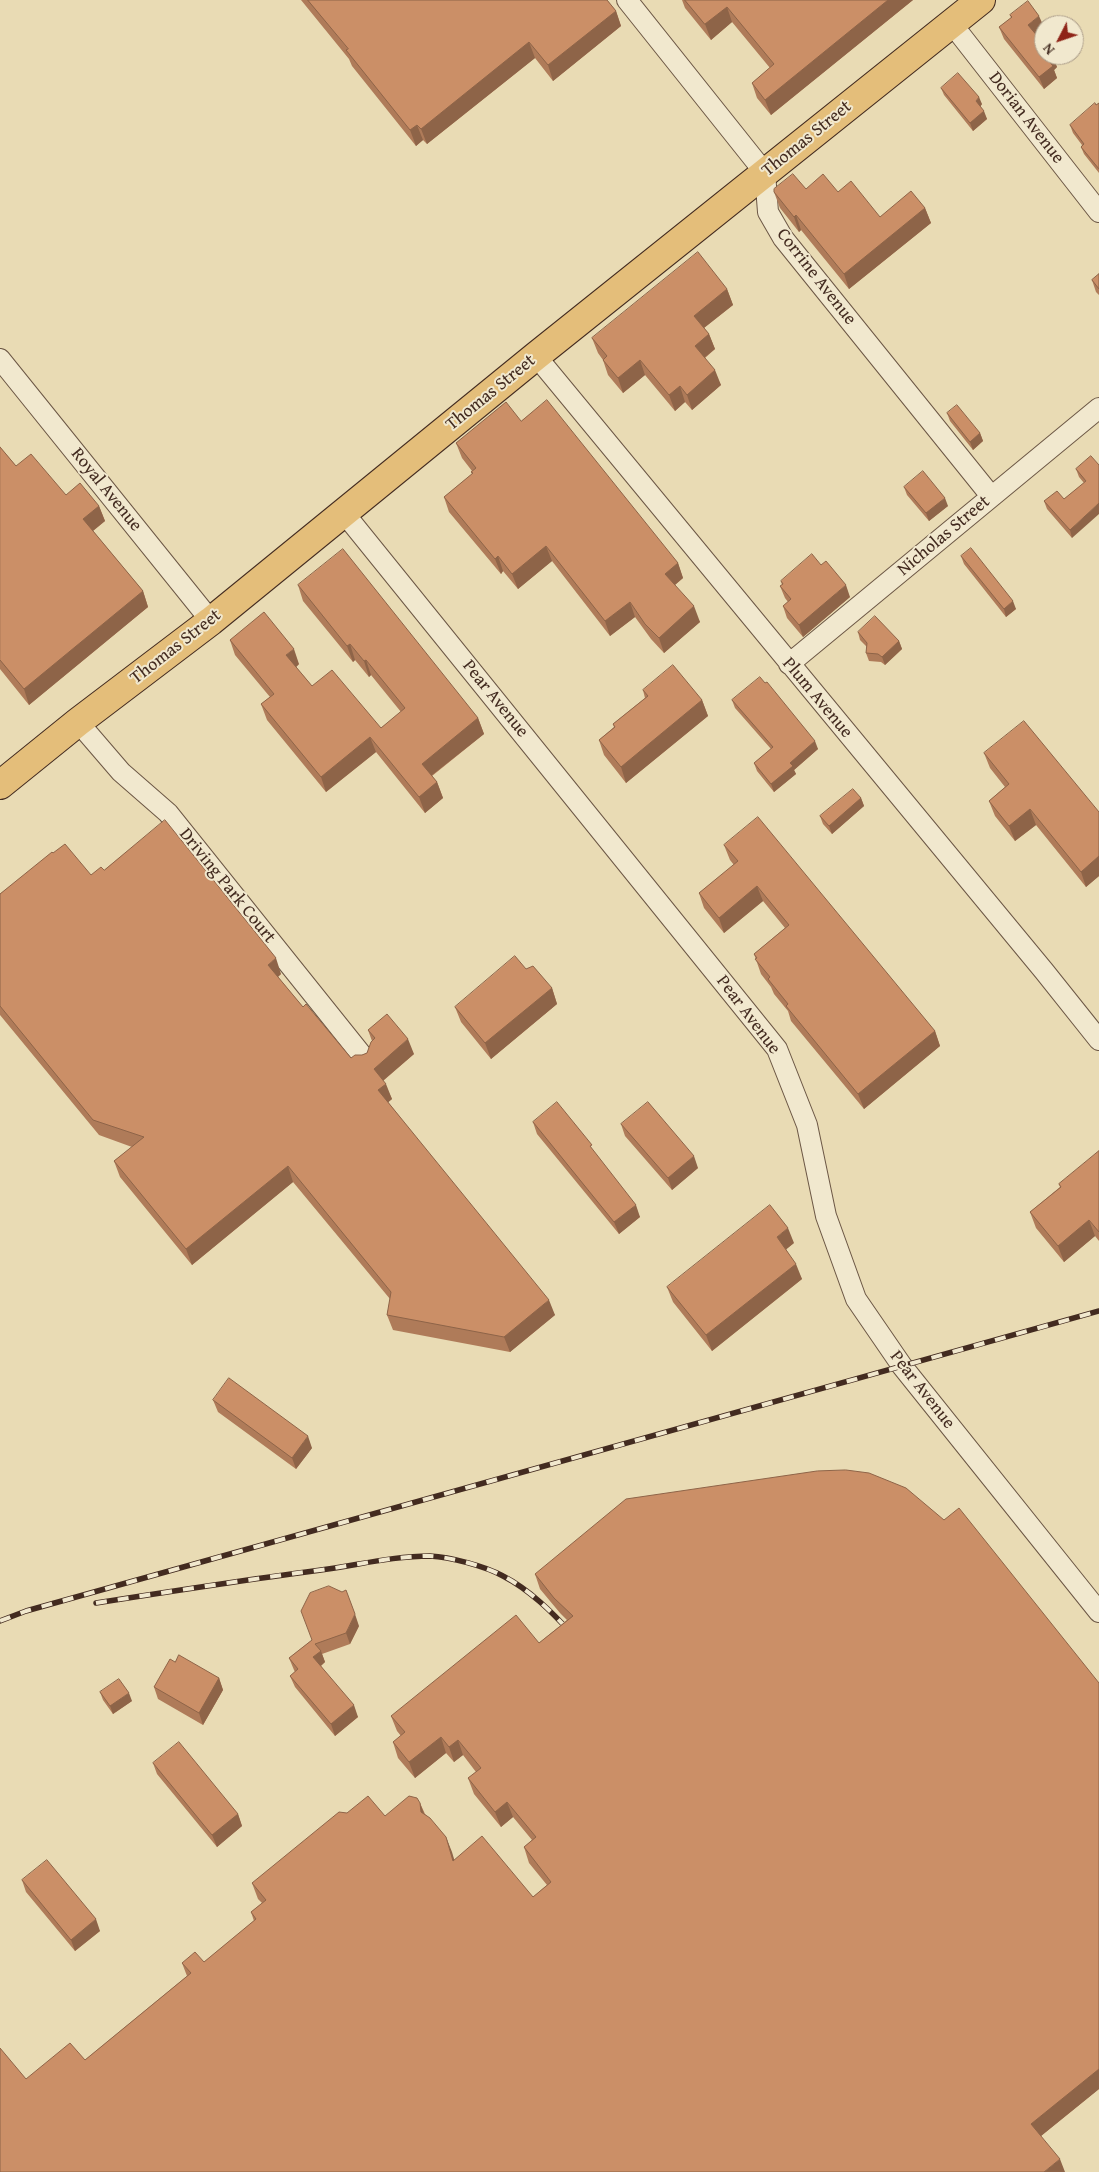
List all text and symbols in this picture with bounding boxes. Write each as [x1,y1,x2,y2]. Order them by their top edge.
north arrow [1034,15,1084,65]
text: N [1038,39,1059,59]
street label: Dorian Avenue [983,68,1069,168]
street label: Thomas Street [758,96,856,182]
street label: Corrine Avenue [772,224,860,330]
street label: Thomas Street [442,350,540,436]
street label: Royal Avenue [66,444,146,536]
street label: Nicholas Street [893,491,995,581]
street label: Thomas Street [126,605,226,689]
street label: Plum Avenue [777,653,857,743]
street label: Pear Avenue [457,656,533,742]
street label: Driving Park Court [174,824,280,948]
street label: Pear Avenue [711,971,785,1059]
street label: Pear Avenue [885,1347,959,1433]

